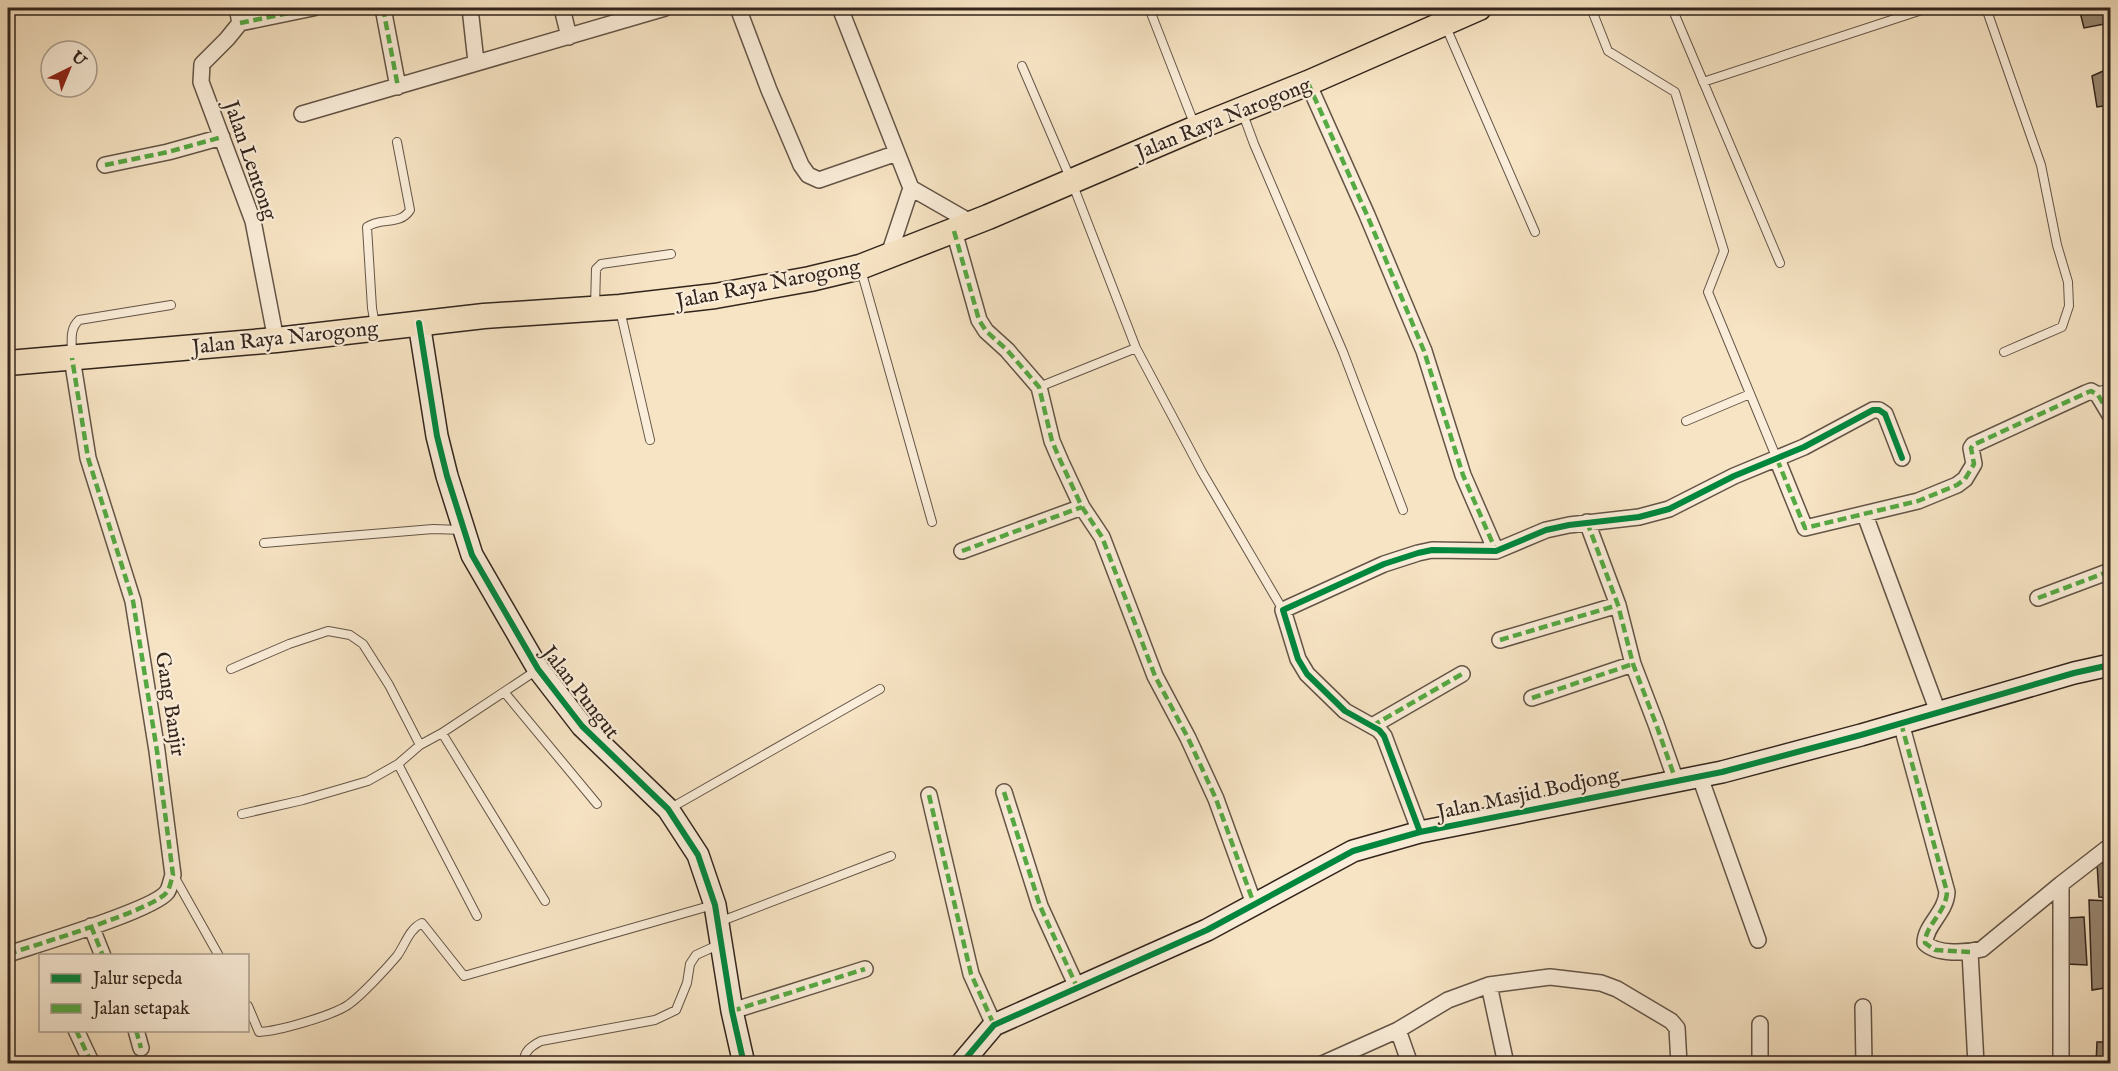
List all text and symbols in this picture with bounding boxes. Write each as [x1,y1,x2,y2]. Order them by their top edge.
north arrow [39,39,99,99]
text: U [65,47,90,72]
street label: Jalan Raya Narogong [1130,72,1316,168]
street label: Jalan Lentong [216,95,283,224]
street label: Jalan Raya Narogong [672,253,863,316]
street label: Jalan Raya Narogong [189,315,380,362]
street label: Jalan Pungut [534,639,625,745]
street label: Gang Banjir [148,650,191,759]
street label: Jalan Masjid Bodjong [1433,762,1622,827]
legend [39,954,249,1032]
text: Jalur sepeda [91,968,183,991]
text: Jalan setapak [91,998,190,1021]

